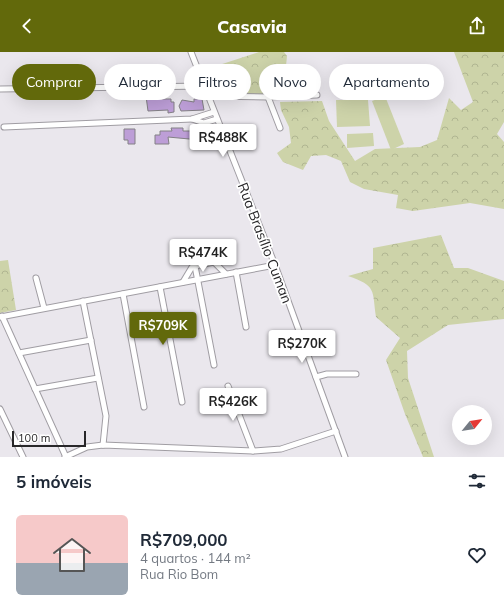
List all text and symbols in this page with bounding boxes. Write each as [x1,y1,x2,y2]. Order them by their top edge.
icon: back [16,15,38,37]
text: Casavia [217,15,287,38]
icon: share [466,15,488,37]
chip: Comprar [12,64,96,100]
chip: Alugar [104,64,176,100]
chip: Filtros [184,64,251,100]
chip: Novo [259,64,321,100]
chip: Apartamento [329,64,444,100]
pin: R$488K [190,124,256,158]
text: R$488K [199,129,247,145]
street label: Rua Brasílio Cuman [234,180,296,306]
pin: R$474K [170,239,236,273]
text: R$474K [179,244,227,260]
pin: R$709K [130,312,196,346]
text: R$709K [139,317,187,333]
pin: R$270K [269,330,335,364]
text: R$270K [278,335,326,351]
pin: R$426K [200,388,266,422]
text: R$426K [209,393,257,409]
north arrow [452,405,492,445]
map controls [452,405,492,445]
scale bar [12,429,86,448]
text: 100 m [18,431,50,445]
icon: filters [466,470,488,492]
text: 5 imóveis [16,471,92,492]
text: R$709,000 [140,529,228,550]
icon: home [48,531,96,579]
icon: heart [466,544,488,566]
text: 4 quartos · 144 m² [140,550,251,566]
text: Rua Rio Bom [140,566,218,582]

